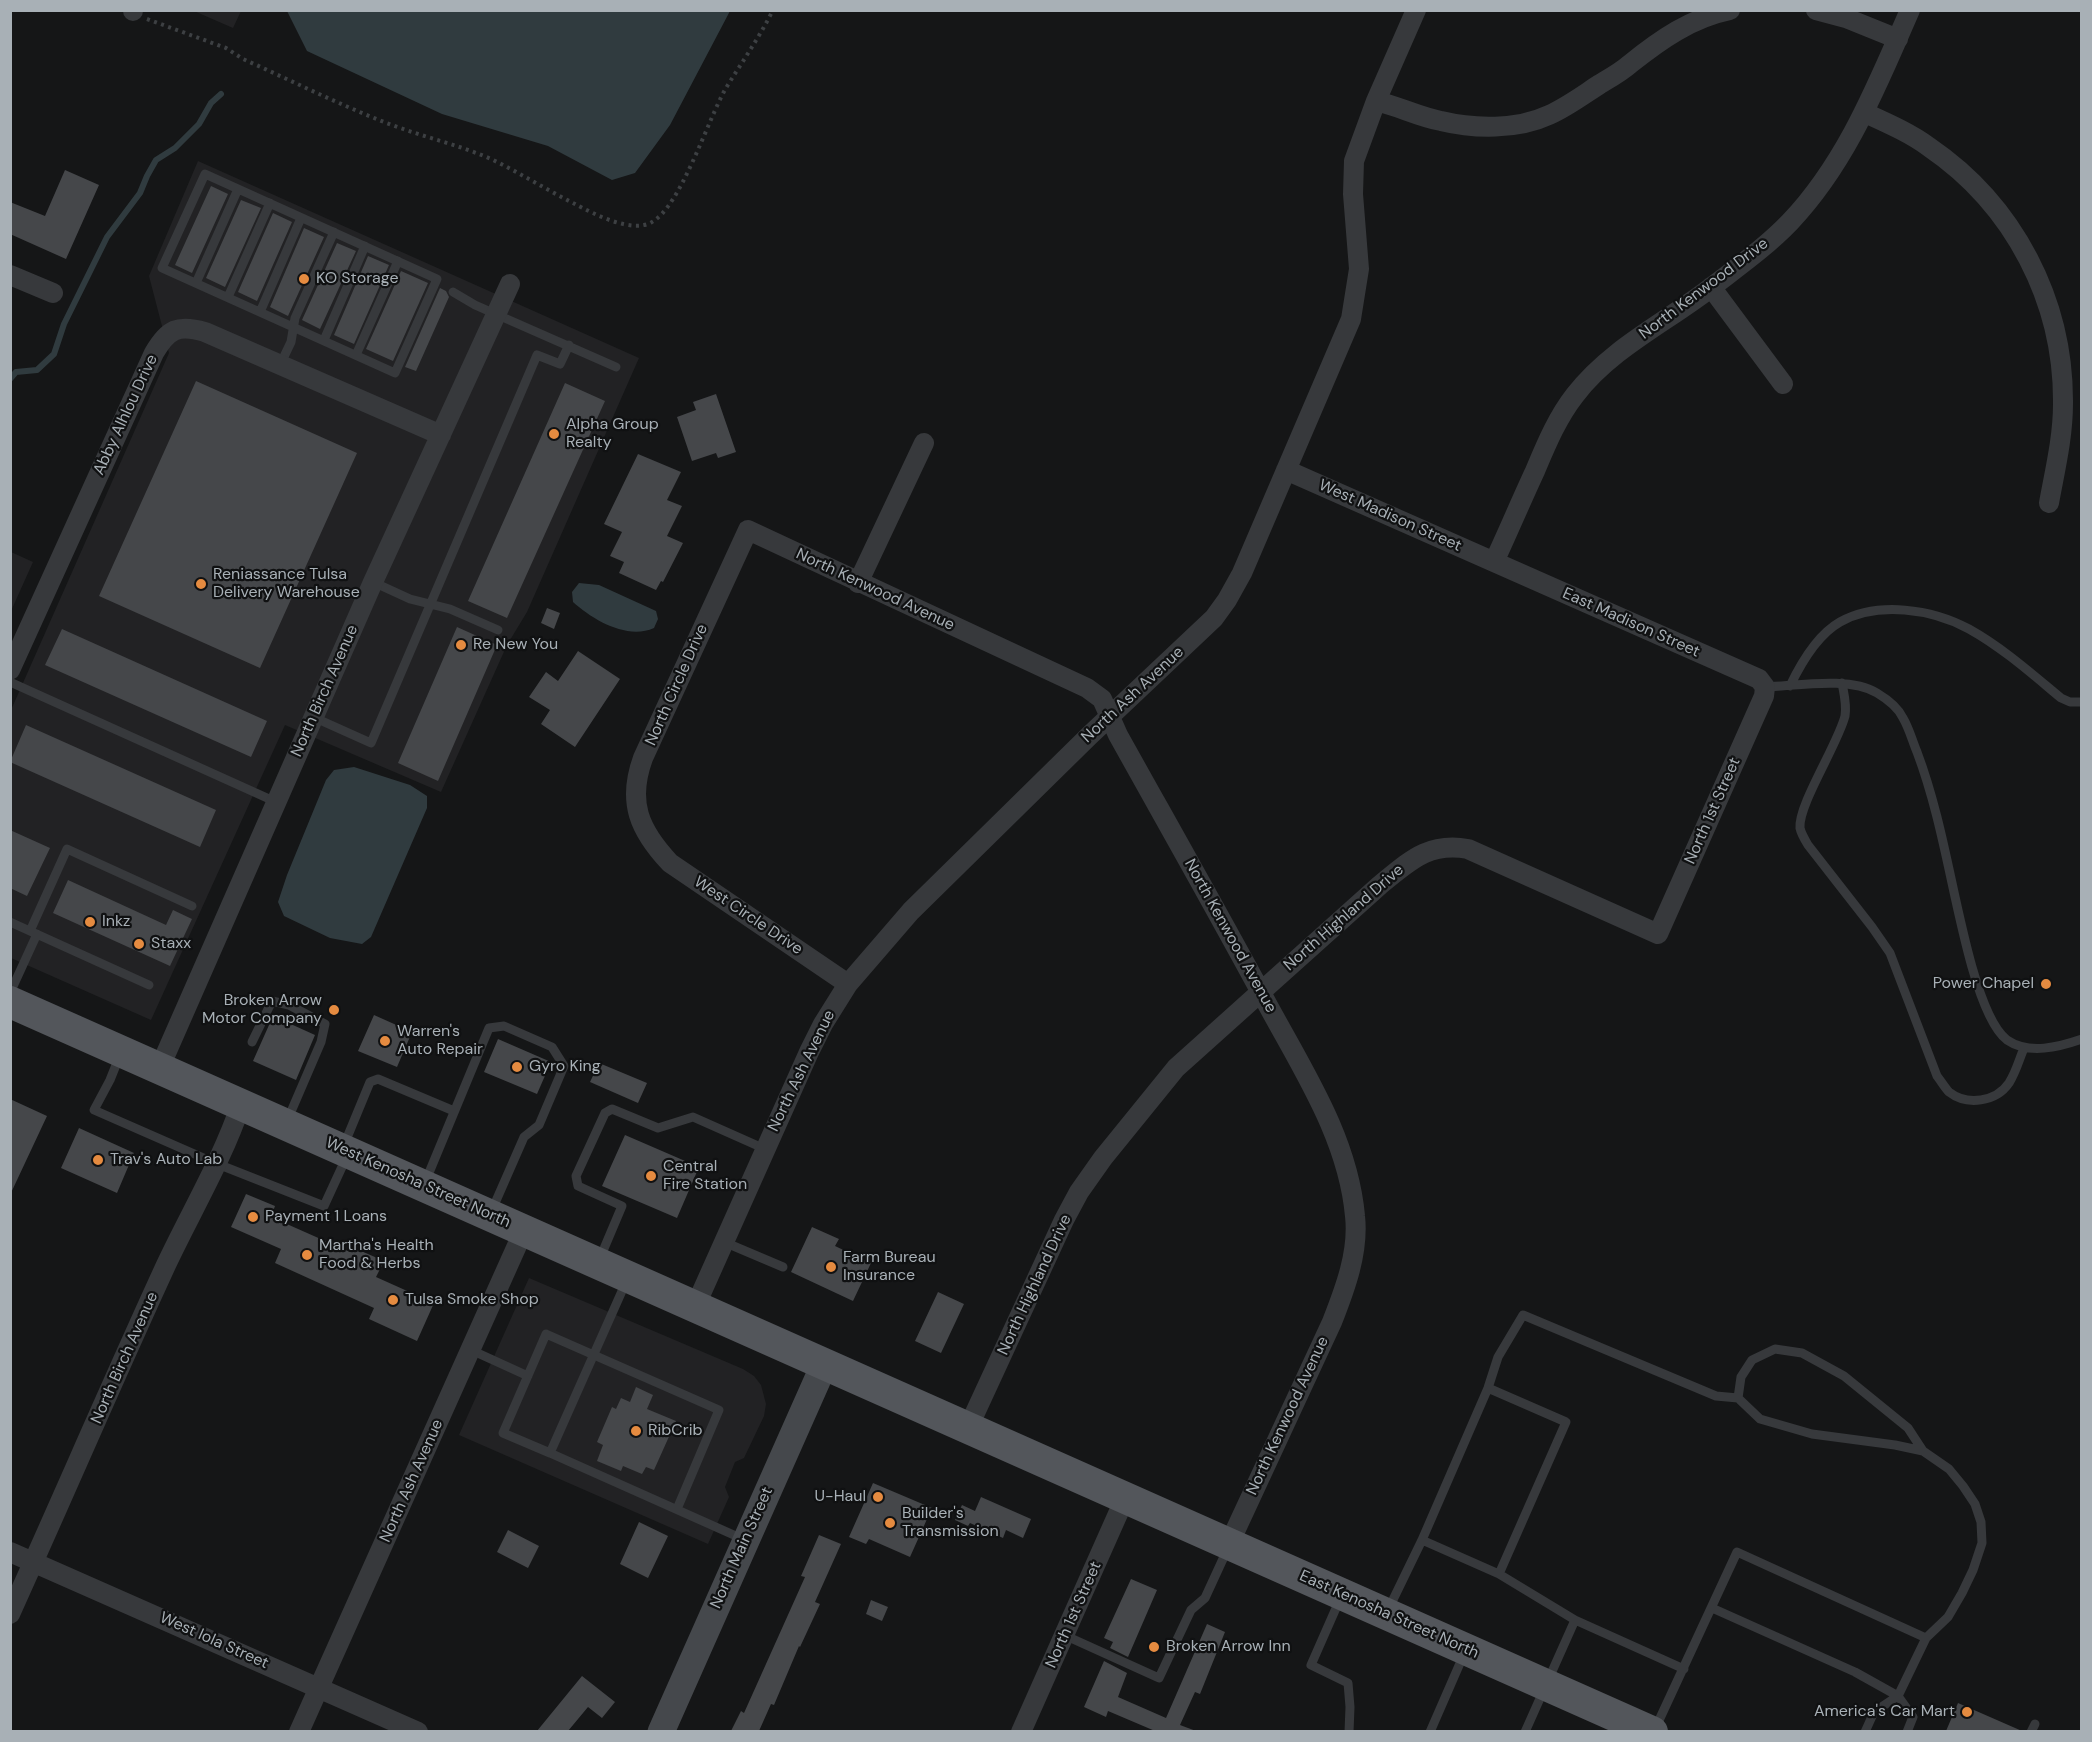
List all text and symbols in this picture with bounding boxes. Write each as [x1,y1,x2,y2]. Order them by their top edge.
street label: North Kenwood Drive [1636,234,1772,344]
place label: KO Storage [316,269,398,289]
marker: KO Storage [297,272,311,286]
street label: Abby Alhlou Drive [90,352,162,478]
place label: Alpha Group Realty [566,415,659,453]
marker: Alpha Group Realty [547,427,561,441]
street label: West Madison Street [1316,476,1464,556]
street label: North Kenwood Avenue [793,545,957,635]
place label: Reniassance Tulsa Delivery Warehouse [213,565,360,603]
marker: Reniassance Tulsa Delivery Warehouse [194,577,208,591]
street label: East Madison Street [1559,584,1703,662]
street label: North Circle Drive [642,621,712,749]
street label: North Birch Avenue [287,622,363,760]
place label: Re New You [473,635,558,655]
marker: Re New You [454,638,468,652]
street label: North Ash Avenue [1078,643,1188,747]
street label: North 1st Street [1681,755,1745,867]
street label: North Kenwood Avenue [1180,856,1280,1016]
street label: North Highland Drive [1280,861,1408,975]
street label: West Circle Drive [690,873,806,959]
place label: Inkz [102,912,130,932]
marker: Inkz [83,915,97,929]
place label: Staxx [151,934,191,954]
marker: Staxx [132,937,146,951]
place label: Power Chapel [1933,974,2034,994]
marker: Power Chapel [2039,977,2053,991]
place label: Broken Arrow Motor Company [202,991,322,1029]
marker: Broken Arrow Motor Company [327,1003,341,1017]
street label: North Ash Avenue [764,1007,840,1135]
place label: Warren's Auto Repair [397,1022,483,1060]
marker: Warren's Auto Repair [378,1034,392,1048]
place label: Gyro King [529,1057,601,1077]
marker: Gyro King [510,1060,524,1074]
street label: West Kenosha Street North [323,1134,513,1232]
place label: Trav's Auto Lab [110,1150,222,1170]
marker: Trav's Auto Lab [91,1153,105,1167]
place label: Central Fire Station [663,1157,747,1195]
marker: Central Fire Station [644,1169,658,1183]
place label: Payment 1 Loans [265,1207,387,1227]
marker: Payment 1 Loans [246,1210,260,1224]
street label: North Highland Drive [994,1212,1076,1358]
place label: Martha's Health Food & Herbs [319,1236,434,1274]
marker: Martha's Health Food & Herbs [300,1248,314,1262]
place label: Farm Bureau Insurance [843,1248,936,1286]
marker: Farm Bureau Insurance [824,1260,838,1274]
street label: North Birch Avenue [87,1289,163,1427]
place label: Tulsa Smoke Shop [405,1290,539,1310]
marker: Tulsa Smoke Shop [386,1293,400,1307]
street label: North Kenwood Avenue [1243,1334,1333,1498]
street label: North Ash Avenue [376,1416,448,1546]
place label: RibCrib [648,1421,703,1441]
marker: RibCrib [629,1424,643,1438]
street label: North Main Street [707,1484,777,1612]
place label: U-Haul [815,1487,866,1507]
marker: U-Haul [871,1490,885,1504]
place label: Builder's Transmission [902,1504,999,1542]
marker: Builder's Transmission [883,1516,897,1530]
street label: North 1st Street [1042,1559,1106,1671]
street label: East Kenosha Street North [1296,1567,1482,1663]
street label: West Iola Street [157,1608,271,1674]
place label: Broken Arrow Inn [1166,1637,1291,1657]
marker: Broken Arrow Inn [1147,1640,1161,1654]
place label: America's Car Mart [1814,1702,1955,1722]
marker: America's Car Mart [1960,1705,1974,1719]

